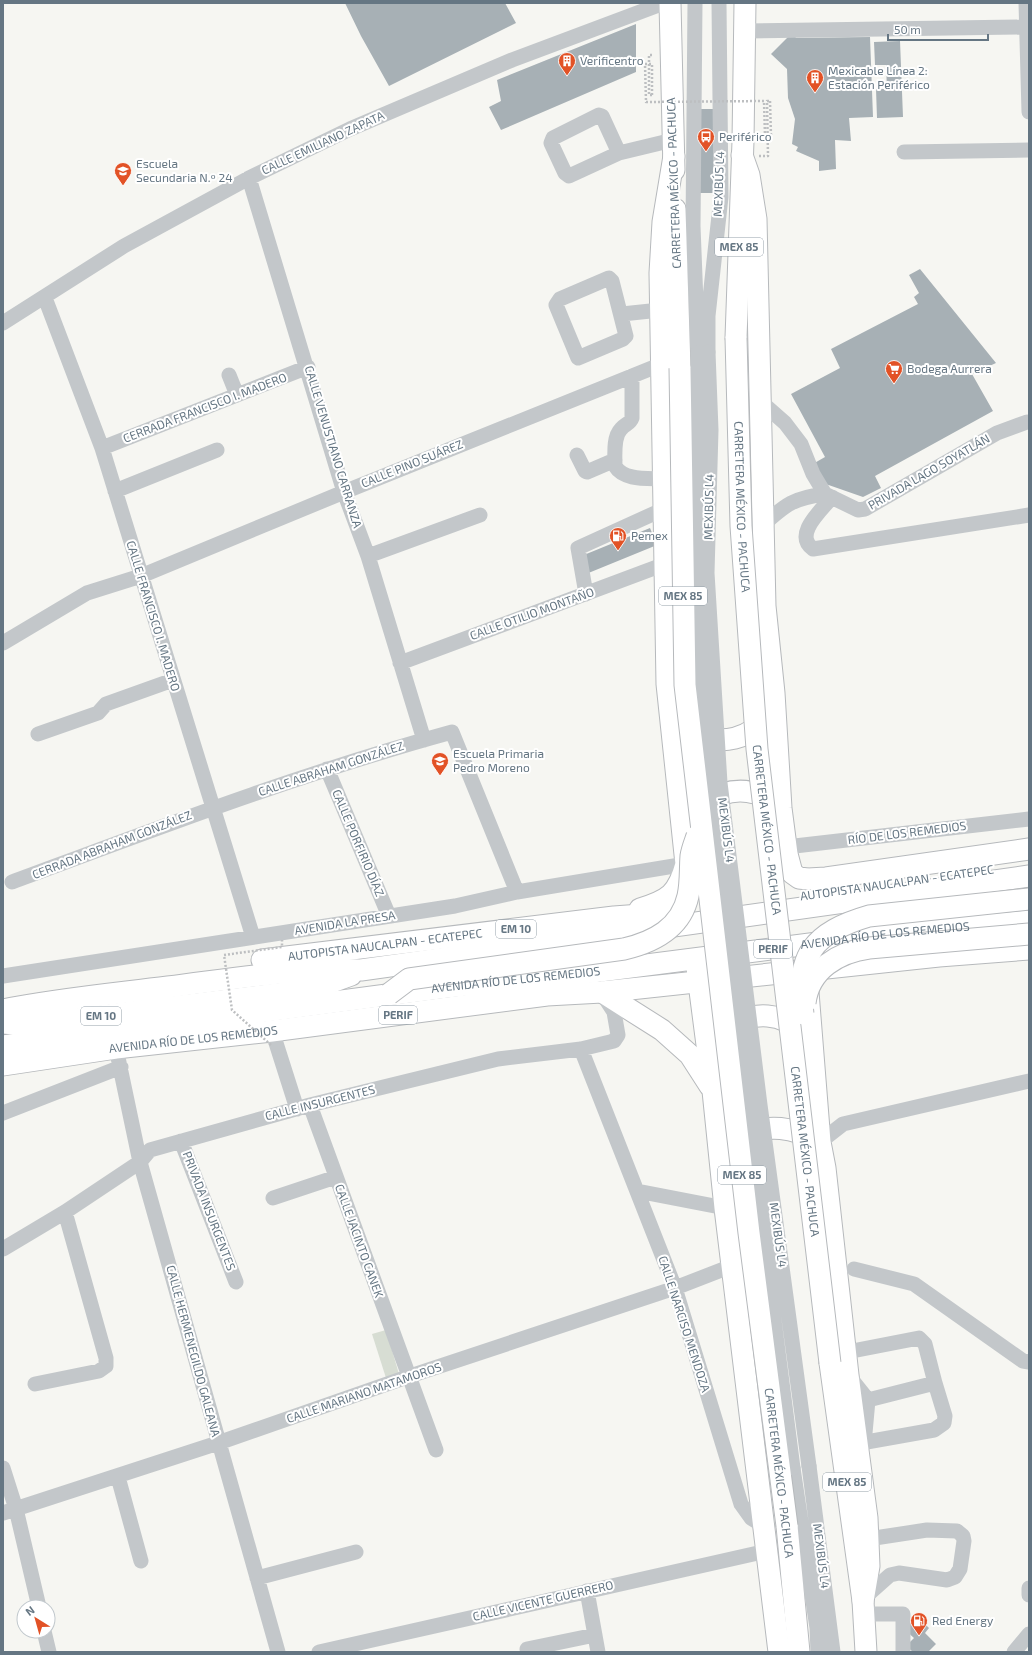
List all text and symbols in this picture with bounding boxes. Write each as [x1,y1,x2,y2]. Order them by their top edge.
scale bar [888,16,988,42]
text: 50 m [894,22,921,36]
building icon: Verificentro [557,51,577,76]
place label: Verificentro [580,53,644,67]
place label: Mexicable Línea 2: Estación Periférico [828,63,930,91]
building icon: Mexicable Línea 2: Estación Periférico [805,68,825,93]
street label: CARRETERA MÉXICO - PACHUCA [663,97,683,269]
street label: CALLE EMILIANO ZAPATA [259,107,387,177]
bus stop icon: Periférico [696,127,716,152]
place label: Periférico [719,129,772,143]
street label: MEXIBÚS L4 [710,151,726,217]
place label: Escuela Secundaria N.º 24 [136,156,233,184]
school or university icon: Escuela Secundaria N.º 24 [113,161,133,186]
road number: MEX 85 [715,238,763,256]
supermarket icon: Bodega Aurrera [884,359,904,384]
place label: Bodega Aurrera [907,361,992,375]
street label: CALLE VENUSTIANO CARRANZA [303,364,366,530]
street label: CERRADA FRANCISCO I. MADERO [121,369,288,445]
street label: CARRETERA MÉXICO - PACHUCA [732,421,754,593]
street label: PRIVADA LAGO SOYATLÁN [865,431,992,512]
street label: CALLE PINO SUÁREZ [359,436,465,490]
street label: MEXIBÚS L4 [700,474,716,540]
fuel station icon: Pemex [608,526,628,551]
place label: Pemex [631,528,668,542]
street label: CALLE FRANCISCO I. MADERO [124,539,184,693]
street label: CALLE OTILIO MONTAÑO [468,584,596,642]
road number: MEX 85 [659,587,707,605]
street label: CALLE ABRAHAM GONZÁLEZ [256,738,405,798]
street label: CARRETERA MÉXICO - PACHUCA [751,744,785,916]
place label: Escuela Primaria Pedro Moreno [453,746,544,774]
school or university icon: Escuela Primaria Pedro Moreno [430,751,450,776]
street label: CALLE PORFIRIO DÍAZ [330,787,388,898]
street label: MEXIBÚS L4 [716,796,738,863]
street label: CERRADA ABRAHAM GONZÁLEZ [30,807,194,881]
street label: RÍO DE LOS REMEDIOS [847,818,967,846]
street label: AUTOPISTA NAUCALPAN - ECATEPEC [799,861,995,903]
street label: AVENIDA LA PRESA [293,907,397,937]
street label: AVENIDA RÍO DE LOS REMEDIOS [800,918,970,951]
road number: EM 10 [496,920,536,938]
street label: AUTOPISTA NAUCALPAN - ECATEPEC [287,925,483,963]
road number: PERIF [754,940,792,958]
street label: AVENIDA RÍO DE LOS REMEDIOS [430,963,601,995]
road number: PERIF [379,1006,417,1024]
road number: EM 10 [81,1007,121,1025]
street label: AVENIDA RÍO DE LOS REMEDIOS [108,1022,279,1055]
street label: CARRETERA MÉXICO - PACHUCA [789,1065,823,1238]
street label: CALLE INSURGENTES [263,1082,376,1122]
street label: PRIVADA INSURGENTES [181,1149,239,1273]
road number: MEX 85 [718,1166,766,1184]
street label: CALLE JACINTO CANEK [333,1182,387,1299]
street label: MEXIBÚS L4 [767,1201,790,1268]
street label: CALLE NARCISO MENDOZA [656,1254,714,1394]
street label: CALLE HERMENEGILDO GALEANA [164,1263,224,1439]
street label: CALLE MARIANO MATAMOROS [284,1359,443,1425]
street label: CARRETERA MÉXICO - PACHUCA [763,1387,797,1559]
road number: MEX 85 [823,1473,871,1491]
street label: MEXIBÚS L4 [811,1522,833,1589]
street label: CALLE VICENTE GUERRERO [471,1577,614,1623]
north arrow [16,1599,56,1639]
text: N [23,1603,37,1618]
fuel station icon: Red Energy [909,1611,929,1636]
place label: Red Energy [932,1613,994,1627]

